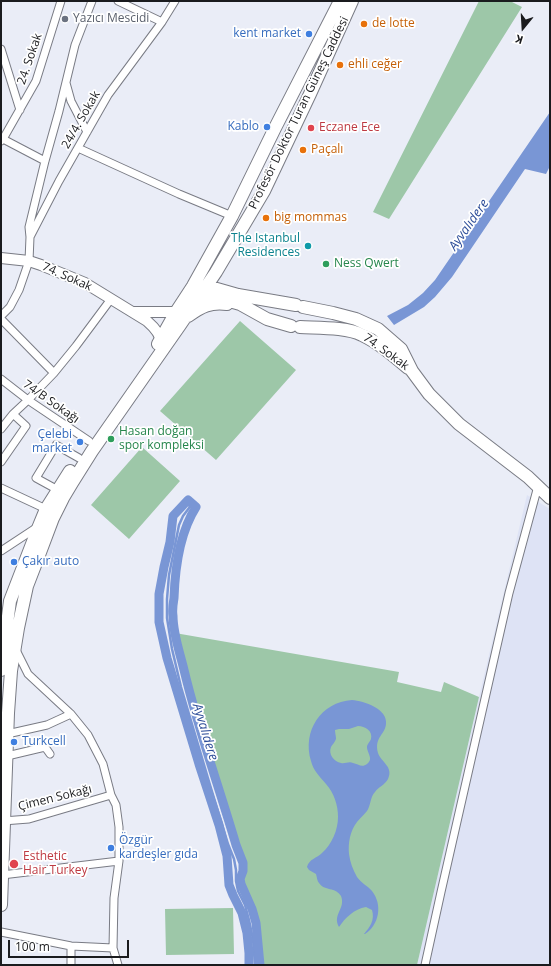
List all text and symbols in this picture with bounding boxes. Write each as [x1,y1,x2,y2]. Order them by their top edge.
north arrow [503,8,543,48]
place label: Yazıcı Mescidi [73,12,149,26]
marker: Yazıcı Mescidi [60,14,70,24]
street label: Profesör Doktor Turan Güneş Caddesi [246,14,352,212]
place label: de lotte [372,17,415,31]
marker: de lotte [359,19,369,29]
place label: kent market [233,27,301,41]
marker: kent market [304,29,314,39]
street label: 24. Sokak [15,32,45,86]
text: K [513,32,525,48]
place label: ehli ceğer [348,58,402,72]
marker: ehli ceğer [335,60,345,70]
street label: 24/4. Sokak [59,89,103,151]
place label: Kablo [227,120,259,134]
place label: Eczane Ece [319,121,380,135]
marker: Kablo [262,122,272,132]
marker: Eczane Ece [306,123,316,133]
place label: Paçalı [311,143,343,157]
marker: Paçalı [298,145,308,155]
water label: Ayvalıdere [446,196,492,254]
place label: big mommas [274,211,347,225]
marker: big mommas [261,213,271,223]
place label: The Istanbul Residences [231,232,300,260]
marker: The Istanbul Residences [303,241,313,251]
place label: Ness Qwert [334,257,399,271]
marker: Ness Qwert [321,259,331,269]
street label: 74. Sokak [40,260,94,294]
street label: 74. Sokak [360,331,412,373]
street label: 74/B Sokağı [20,377,82,427]
place label: Hasan doğan spor kompleksi [119,425,204,453]
place label: Çelebi market [32,428,72,456]
marker: Hasan doğan spor kompleksi [106,434,116,444]
marker: Çelebi market [75,437,85,447]
place label: Çakır auto [22,555,79,569]
marker: Çakır auto [9,557,19,567]
water label: Ayvalıdere [189,702,221,762]
place label: Turkcell [22,735,66,749]
marker: Turkcell [9,737,19,747]
street label: Çimen Sokağı [17,782,93,814]
place label: Özgür kardeşler gıda [119,834,198,862]
marker: Özgür kardeşler gıda [106,843,116,853]
place label: Esthetic Hair Turkey [23,850,87,878]
marker: Esthetic Hair Turkey [8,858,20,870]
scale bar [10,932,131,958]
text: 100 m [15,938,50,955]

